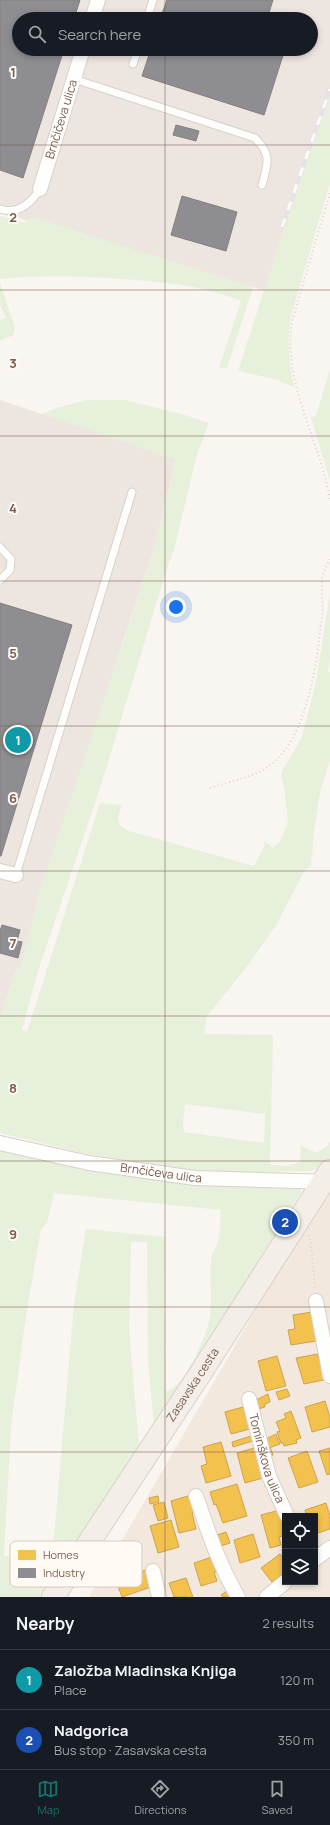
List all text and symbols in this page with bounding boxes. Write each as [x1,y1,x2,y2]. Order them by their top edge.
search box [12,12,318,56]
icon: search [26,23,48,45]
text: Search here [58,24,141,45]
text: 1 [10,63,16,81]
street label: Brnčičeva ulica [41,77,81,161]
text: 2 [9,208,17,226]
text: 3 [9,354,17,372]
text: 4 [9,499,17,517]
your location [166,597,186,617]
text: 5 [9,644,17,662]
pin: 1 [5,725,31,755]
text: 6 [9,789,17,807]
text: 7 [10,934,17,952]
text: 8 [9,1079,17,1097]
street label: Brnčičeva ulica [119,1159,202,1186]
pin: 2 [272,1207,298,1237]
text: 9 [9,1225,17,1243]
street label: Zasavska cesta [162,1344,223,1425]
street label: Tominškova ulica [245,1412,289,1506]
map controls [282,1513,318,1585]
button: locate [282,1513,318,1549]
legend [10,1541,142,1587]
text: Homes [43,1547,79,1562]
button: layers [282,1549,318,1585]
text: Industry [43,1565,85,1580]
text: Nearby [16,1612,74,1635]
text: 2 results [262,1614,314,1632]
text: Založba Mladinska Knjiga [54,1660,237,1681]
text: 1 [26,1671,32,1689]
text: 120 m [280,1671,314,1689]
text: Place [54,1681,87,1699]
text: Nadgorica [54,1720,129,1741]
text: 2 [25,1731,33,1749]
text: 350 m [278,1731,314,1749]
text: Bus stop · Zasavska cesta [54,1741,207,1759]
tab: Map [37,1778,59,1817]
tab: Directions [134,1778,187,1817]
tab: Saved [262,1778,293,1817]

